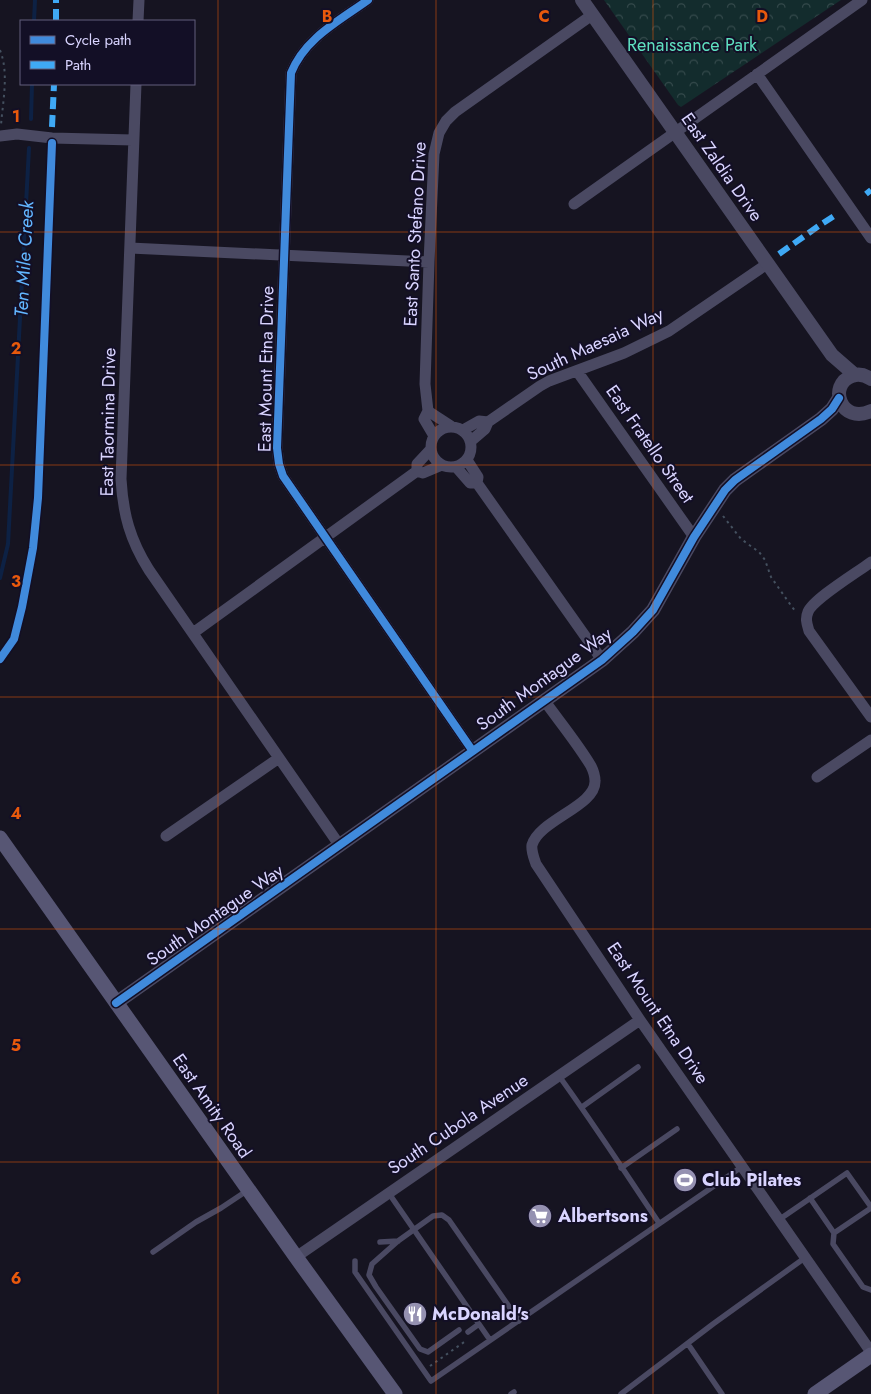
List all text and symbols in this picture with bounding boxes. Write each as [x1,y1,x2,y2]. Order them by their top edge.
text: B [322,5,332,28]
text: C [538,5,550,28]
text: D [756,5,768,28]
legend [20,20,195,85]
text: Cycle path [65,29,132,51]
park label: Renaissance Park [627,32,757,58]
text: Path [65,54,91,76]
text: 1 [12,105,20,128]
street label: East Zaldia Drive [675,107,769,227]
street label: East Santo Stefano Drive [397,141,433,327]
water label: Ten Mile Creek [7,199,41,318]
street label: East Mount Etna Drive [252,286,280,452]
street label: South Maesaia Way [522,301,668,387]
text: 2 [11,337,21,360]
street label: East Taormina Drive [94,347,122,497]
street label: East Fratello Street [599,380,701,509]
text: 3 [11,570,21,593]
street label: South Montague Way [471,621,617,737]
text: 4 [10,802,22,825]
street label: South Montague Way [141,858,289,972]
street label: East Mount Etna Drive [601,937,715,1089]
text: 5 [11,1034,21,1057]
street label: East Amity Road [166,1048,258,1164]
street label: South Cubola Avenue [383,1067,533,1181]
sports icon: Club Pilates [672,1167,698,1193]
place label: Club Pilates [702,1167,801,1193]
supermarket icon: Albertsons [527,1203,553,1229]
place label: Albertsons [557,1203,648,1229]
text: 6 [11,1267,21,1290]
restaurant icon: McDonald's [402,1301,428,1327]
place label: McDonald's [432,1301,529,1327]

